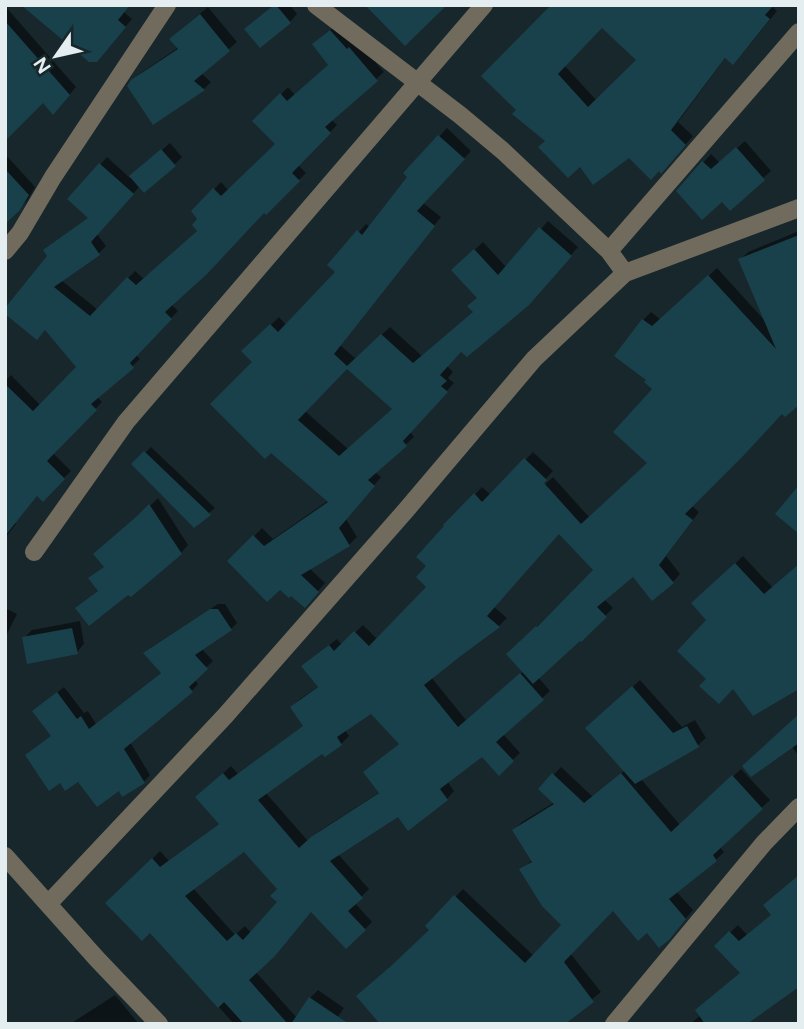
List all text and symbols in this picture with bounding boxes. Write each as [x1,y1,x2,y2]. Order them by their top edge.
north arrow [21,21,91,91]
text: N [29,53,56,78]

